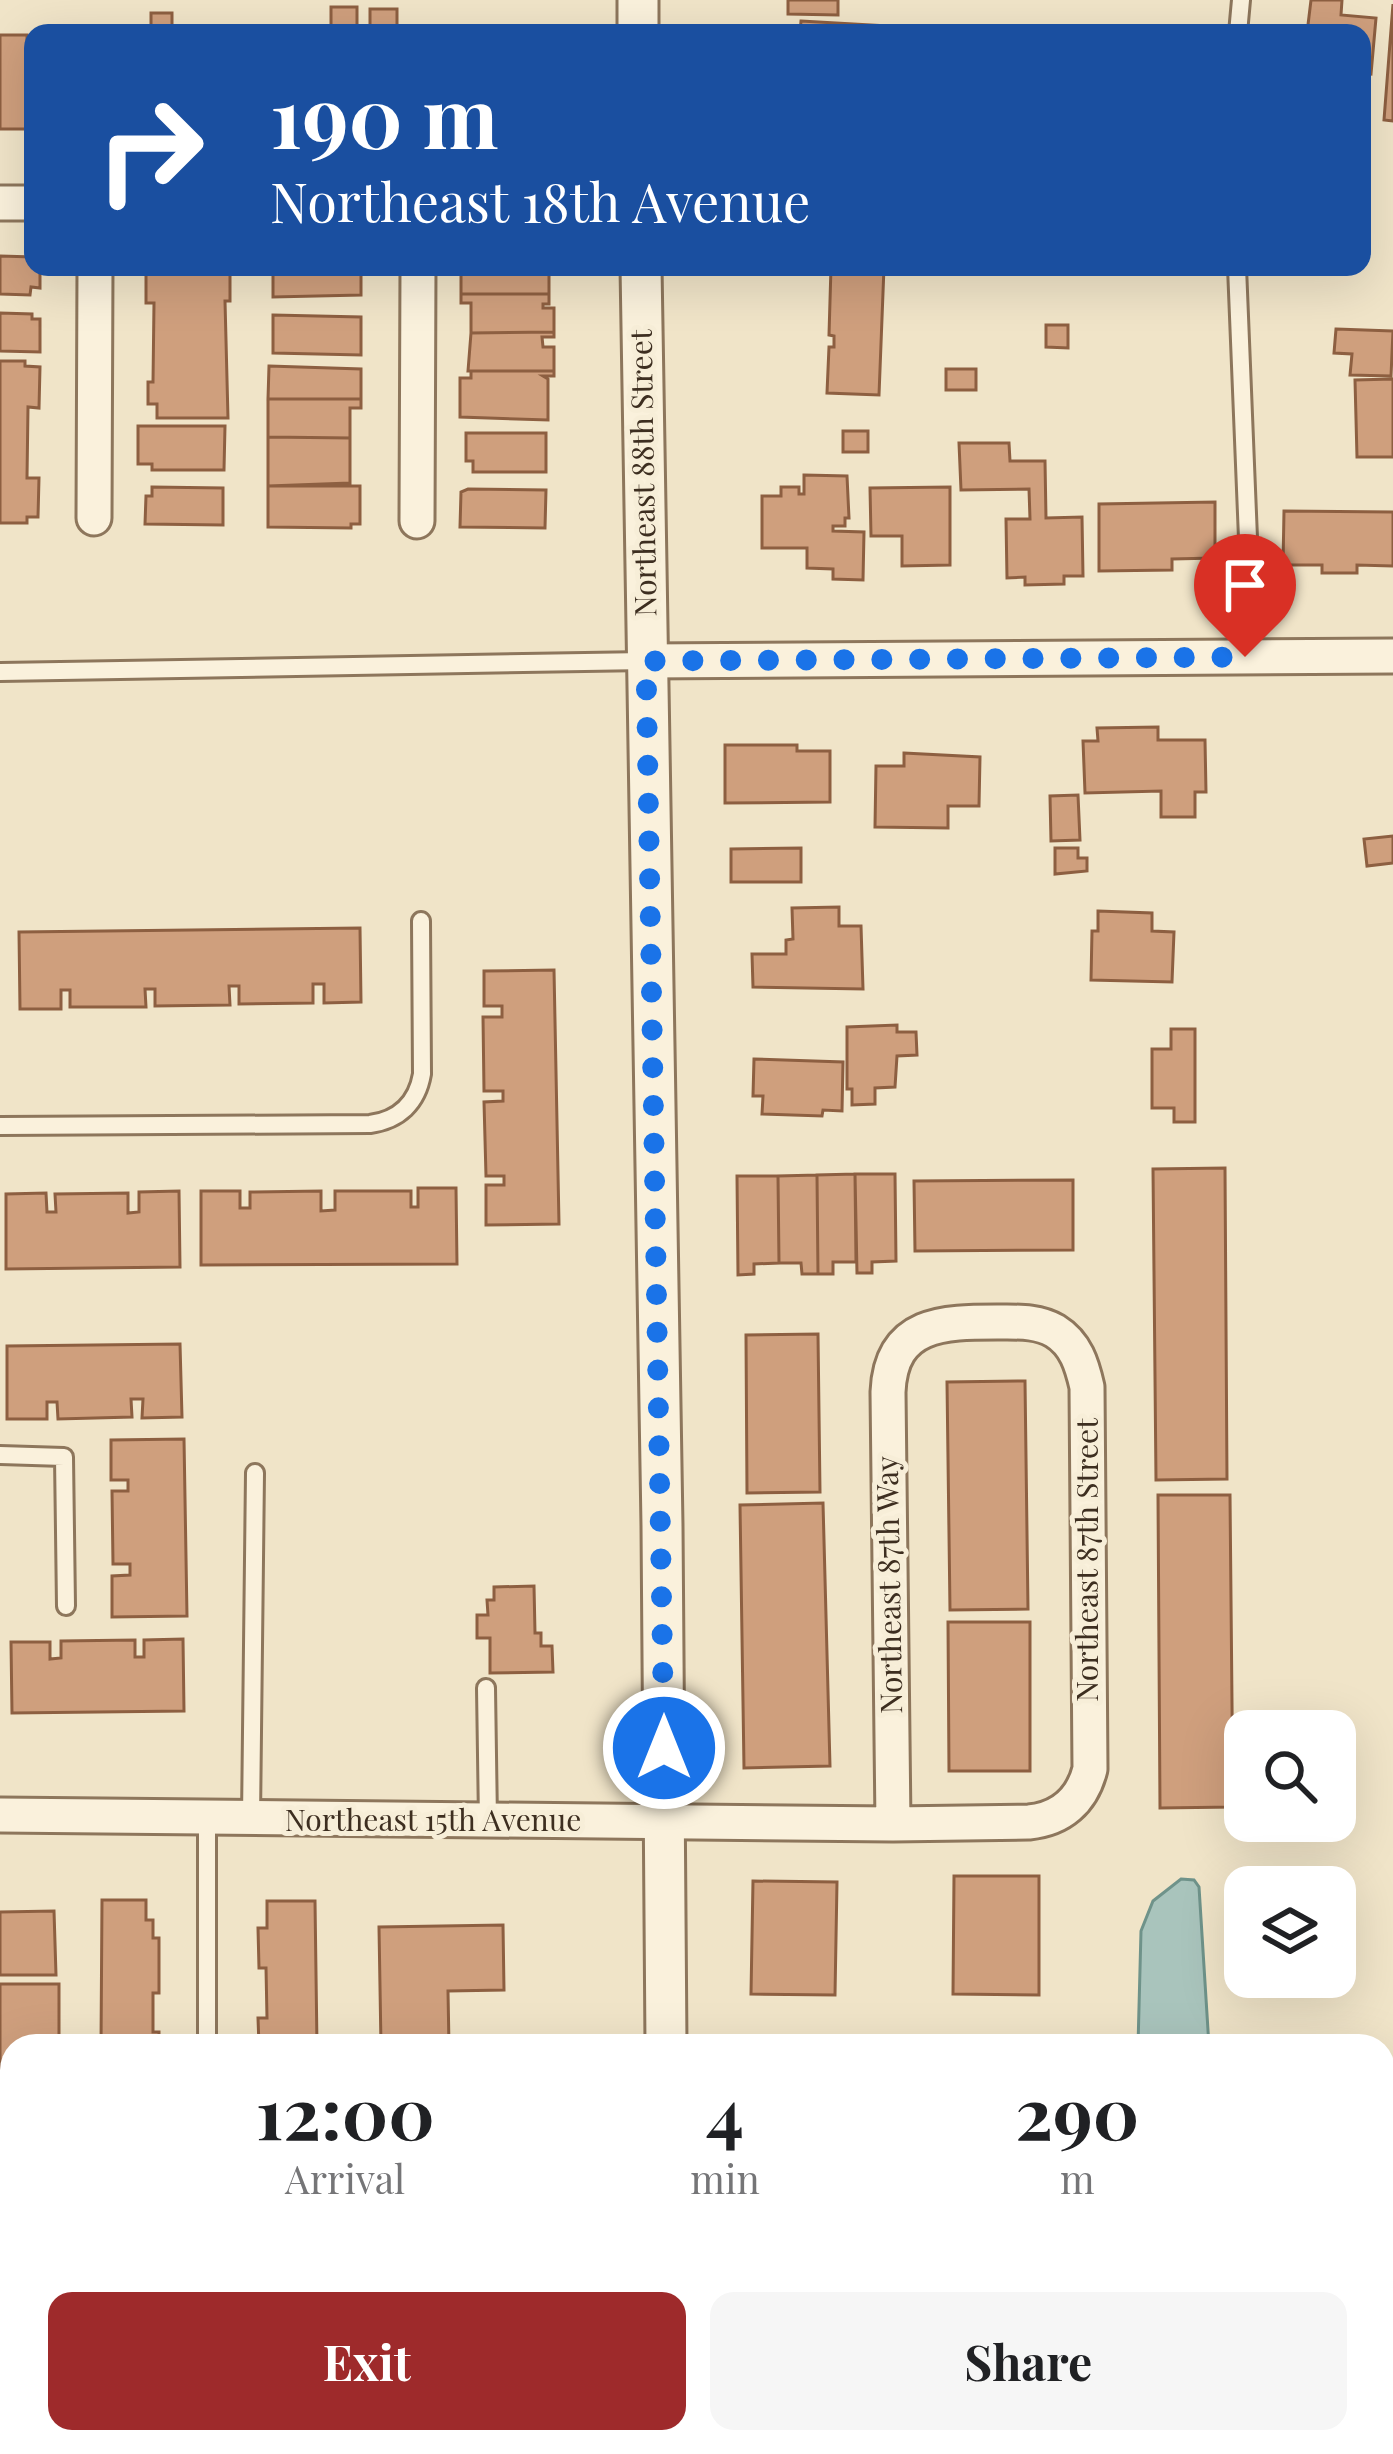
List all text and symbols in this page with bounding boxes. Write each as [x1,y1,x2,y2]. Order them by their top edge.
text: 190 m [270,58,498,170]
icon: right [72,72,228,228]
text: Northeast 18th Avenue [270,165,810,237]
street label: Northeast 88th Street [619,329,665,617]
pin [1194,534,1296,657]
icon: arrive [1212,552,1278,618]
street label: Northeast 87th Street [1066,1418,1106,1702]
street label: Northeast 87th Way [866,1456,910,1714]
position arrow [601,1685,727,1811]
map controls [1224,1710,1356,1998]
button: search [1224,1710,1356,1842]
street label: Northeast 15th Avenue [285,1799,581,1839]
button: layers [1224,1866,1356,1998]
text: 12:00 [256,2062,435,2158]
text: 4 [706,2062,744,2158]
text: 290 [1015,2062,1139,2158]
text: Arrival [285,2152,405,2204]
text: min [690,2152,760,2204]
text: m [1060,2152,1095,2204]
button: Exit [48,2292,686,2430]
button: Share [710,2292,1347,2430]

